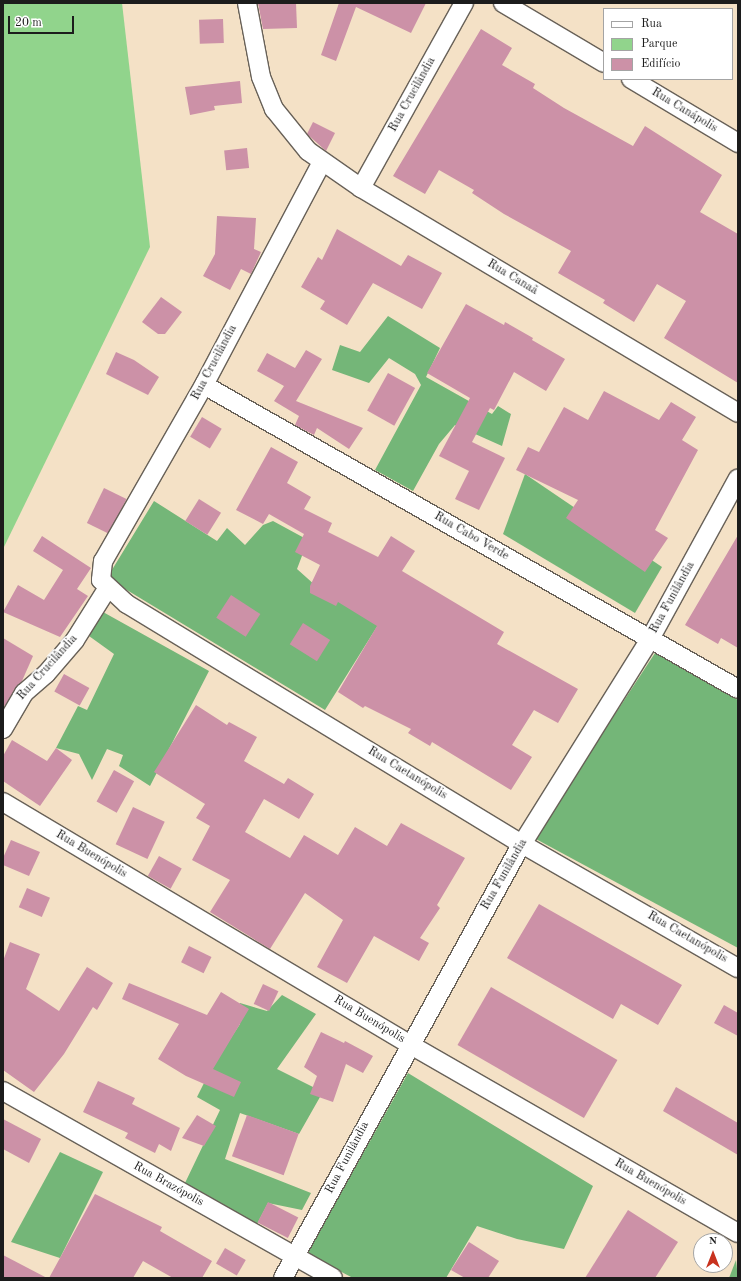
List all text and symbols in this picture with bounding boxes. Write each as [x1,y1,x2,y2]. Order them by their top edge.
scale bar [10,8,76,34]
legend [603,8,733,80]
text: 20 m [15,17,42,29]
text: Rua [641,18,662,30]
text: Parque [641,38,677,50]
street label: Rua Crucilândia [387,55,439,135]
text: Edifício [641,58,680,70]
street label: Rua Canápolis [648,86,720,136]
street label: Rua Canaã [484,257,540,299]
street label: Rua Crucilândia [189,323,241,403]
street label: Rua Cabo Verde [431,510,511,564]
street label: Rua Funilândia [647,560,699,636]
street label: Rua Crucilândia [15,632,81,704]
street label: Rua Caetanópolis [365,745,449,803]
street label: Rua Buenópolis [53,828,129,882]
street label: Rua Funilândia [479,837,531,913]
street label: Rua Caetanópolis [644,909,730,967]
street label: Rua Buenópolis [331,993,407,1047]
street label: Rua Funilândia [323,1119,373,1197]
street label: Rua Buenópolis [611,1157,689,1209]
street label: Rua Brazópolis [130,1160,206,1210]
north arrow [693,1233,733,1273]
text: N [709,1236,717,1247]

